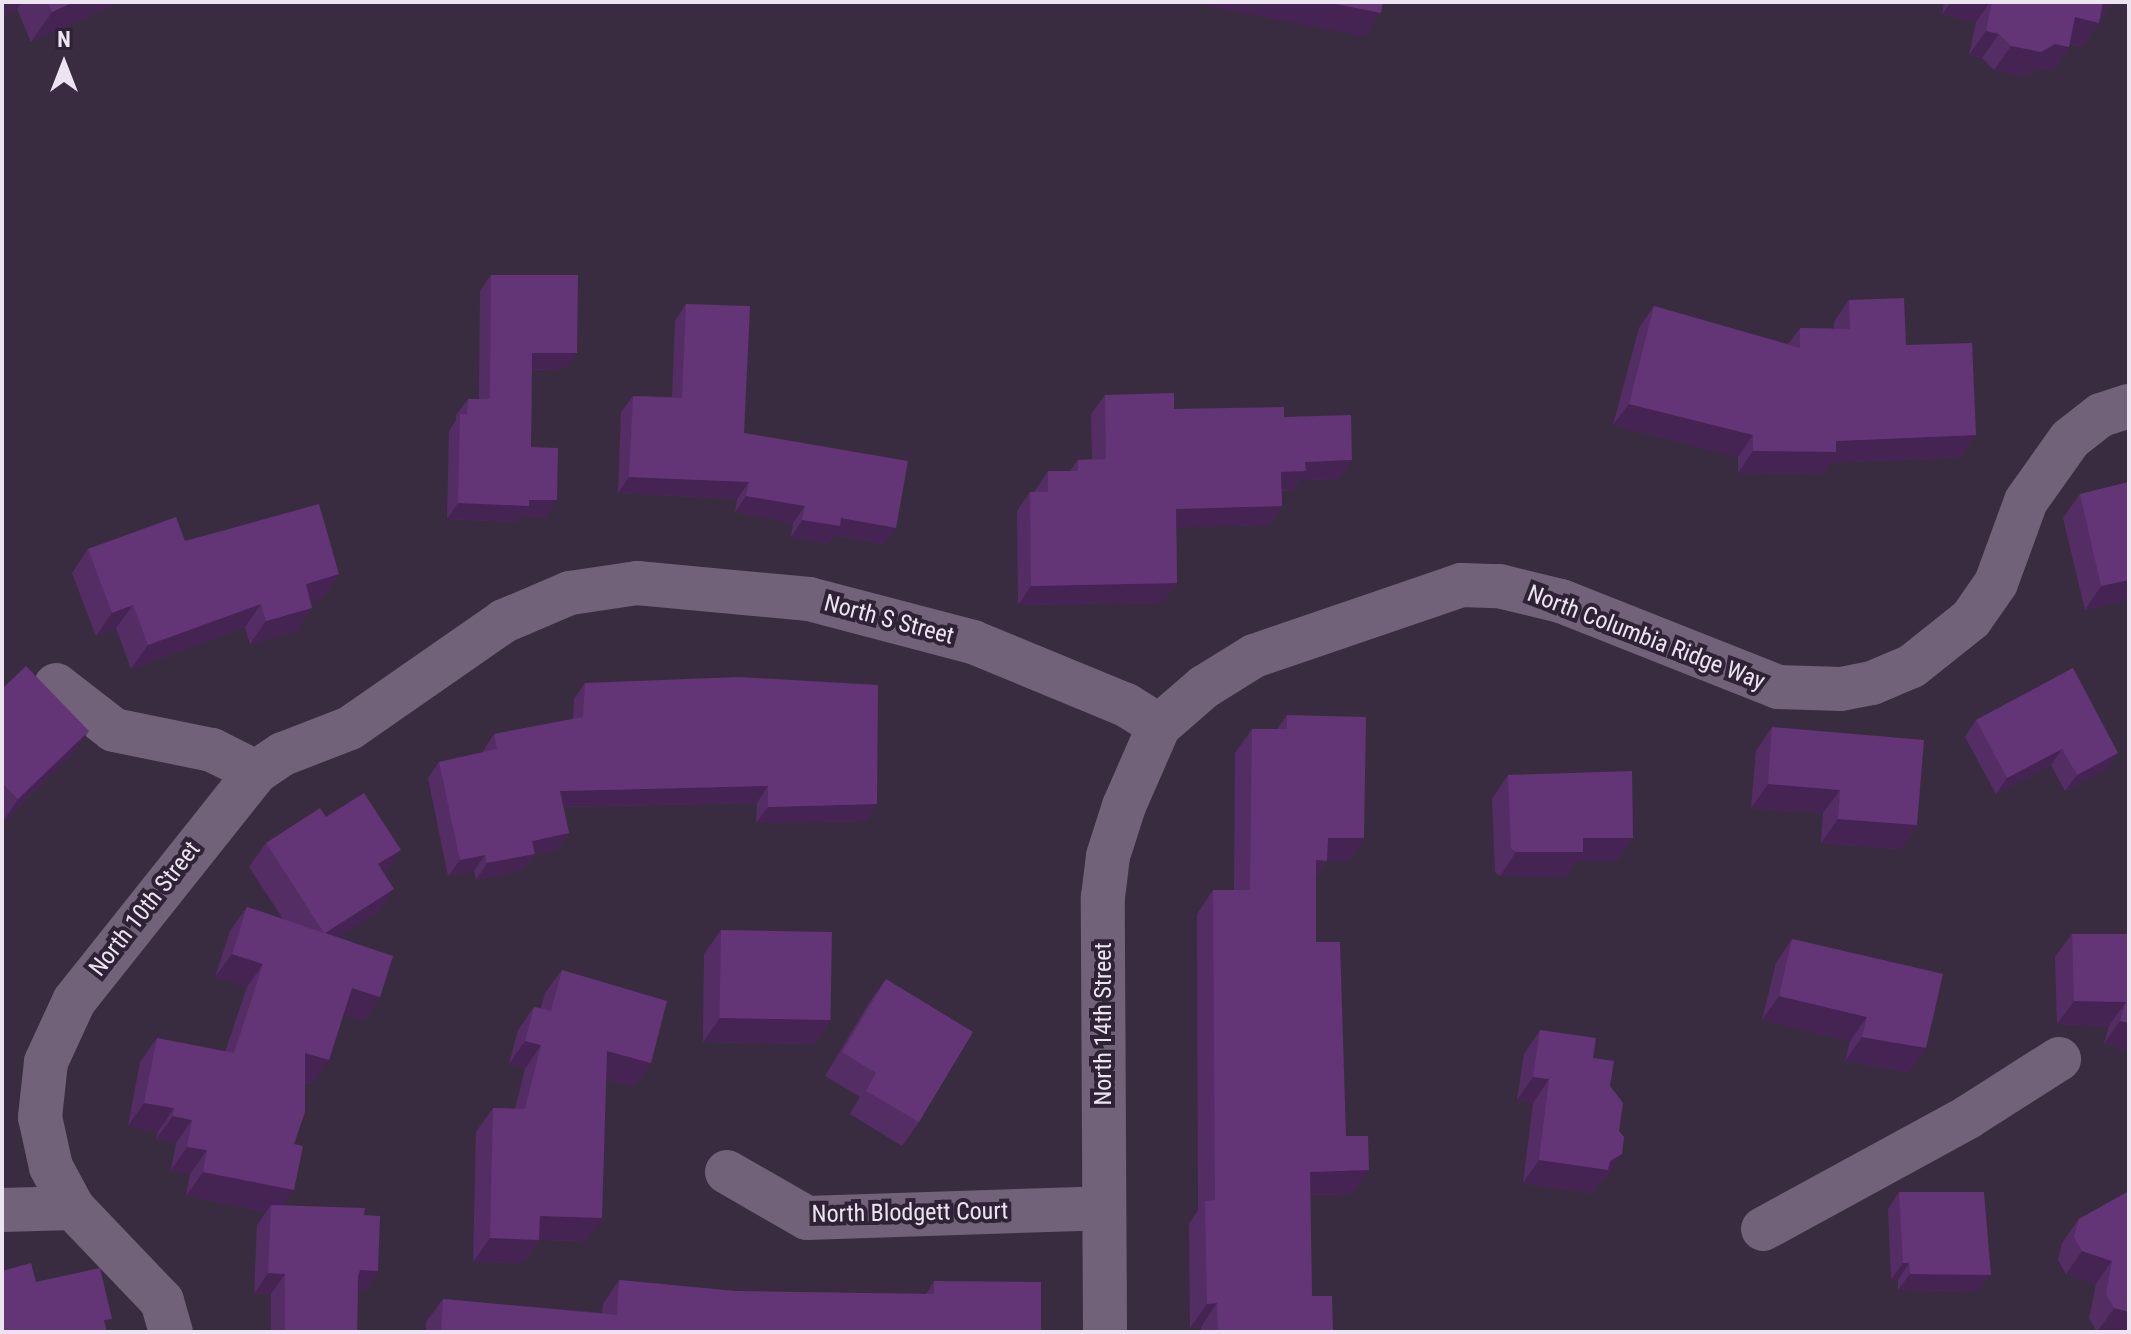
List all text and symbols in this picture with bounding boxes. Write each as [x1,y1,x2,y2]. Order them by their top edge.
north arrow [24,24,104,104]
text: N [57,27,71,52]
street label: North Columbia Ridge Way [1523,579,1769,697]
street label: North S Street [821,589,957,651]
street label: North 10th Street [83,836,207,982]
street label: North 14th Street [1090,942,1118,1106]
street label: North Blodgett Court [811,1197,1009,1229]

